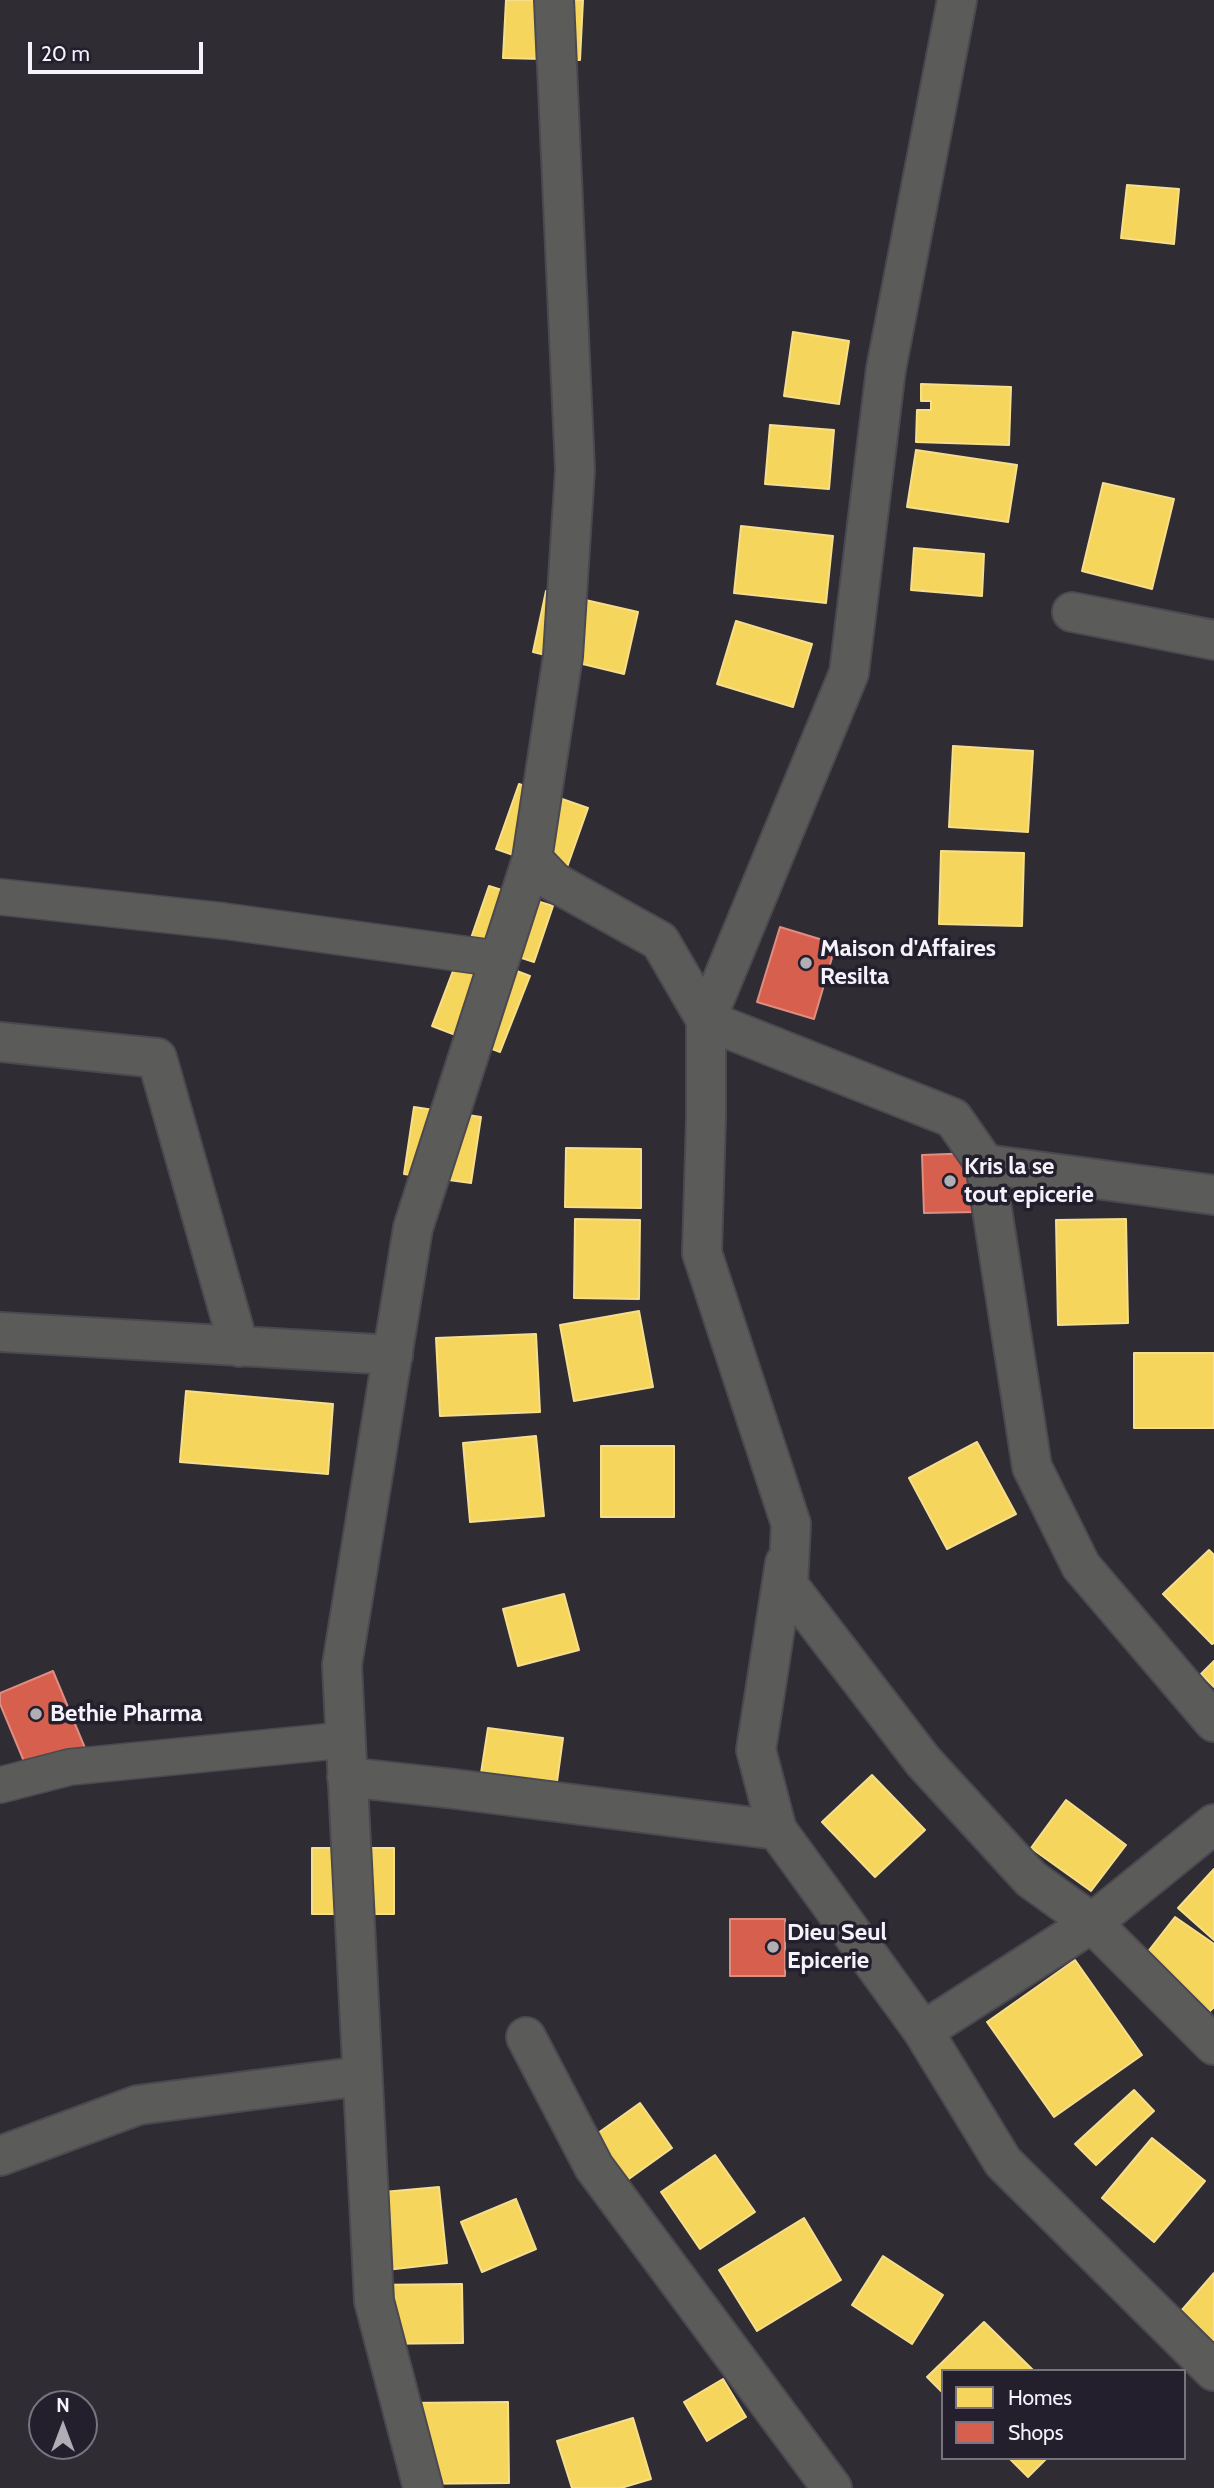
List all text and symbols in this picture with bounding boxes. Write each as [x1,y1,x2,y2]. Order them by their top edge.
scale bar [32,28,206,72]
text: 20 m [41,41,90,66]
place label: Maison d'Affaires Resilta [820,935,996,991]
marker: Maison d'Affaires Resilta [798,955,814,971]
place label: Kris la se tout epicerie [964,1153,1094,1209]
marker: Kris la se tout epicerie [942,1173,958,1189]
place label: Bethie Pharma [50,1700,202,1728]
marker: Bethie Pharma [28,1706,44,1722]
place label: Dieu Seul Epicerie [787,1919,887,1975]
marker: Dieu Seul Epicerie [765,1939,781,1955]
legend [941,2369,1186,2460]
text: Homes [1008,2385,1072,2410]
north arrow [28,2390,98,2460]
text: N [56,2394,70,2417]
text: Shops [1008,2420,1063,2445]

